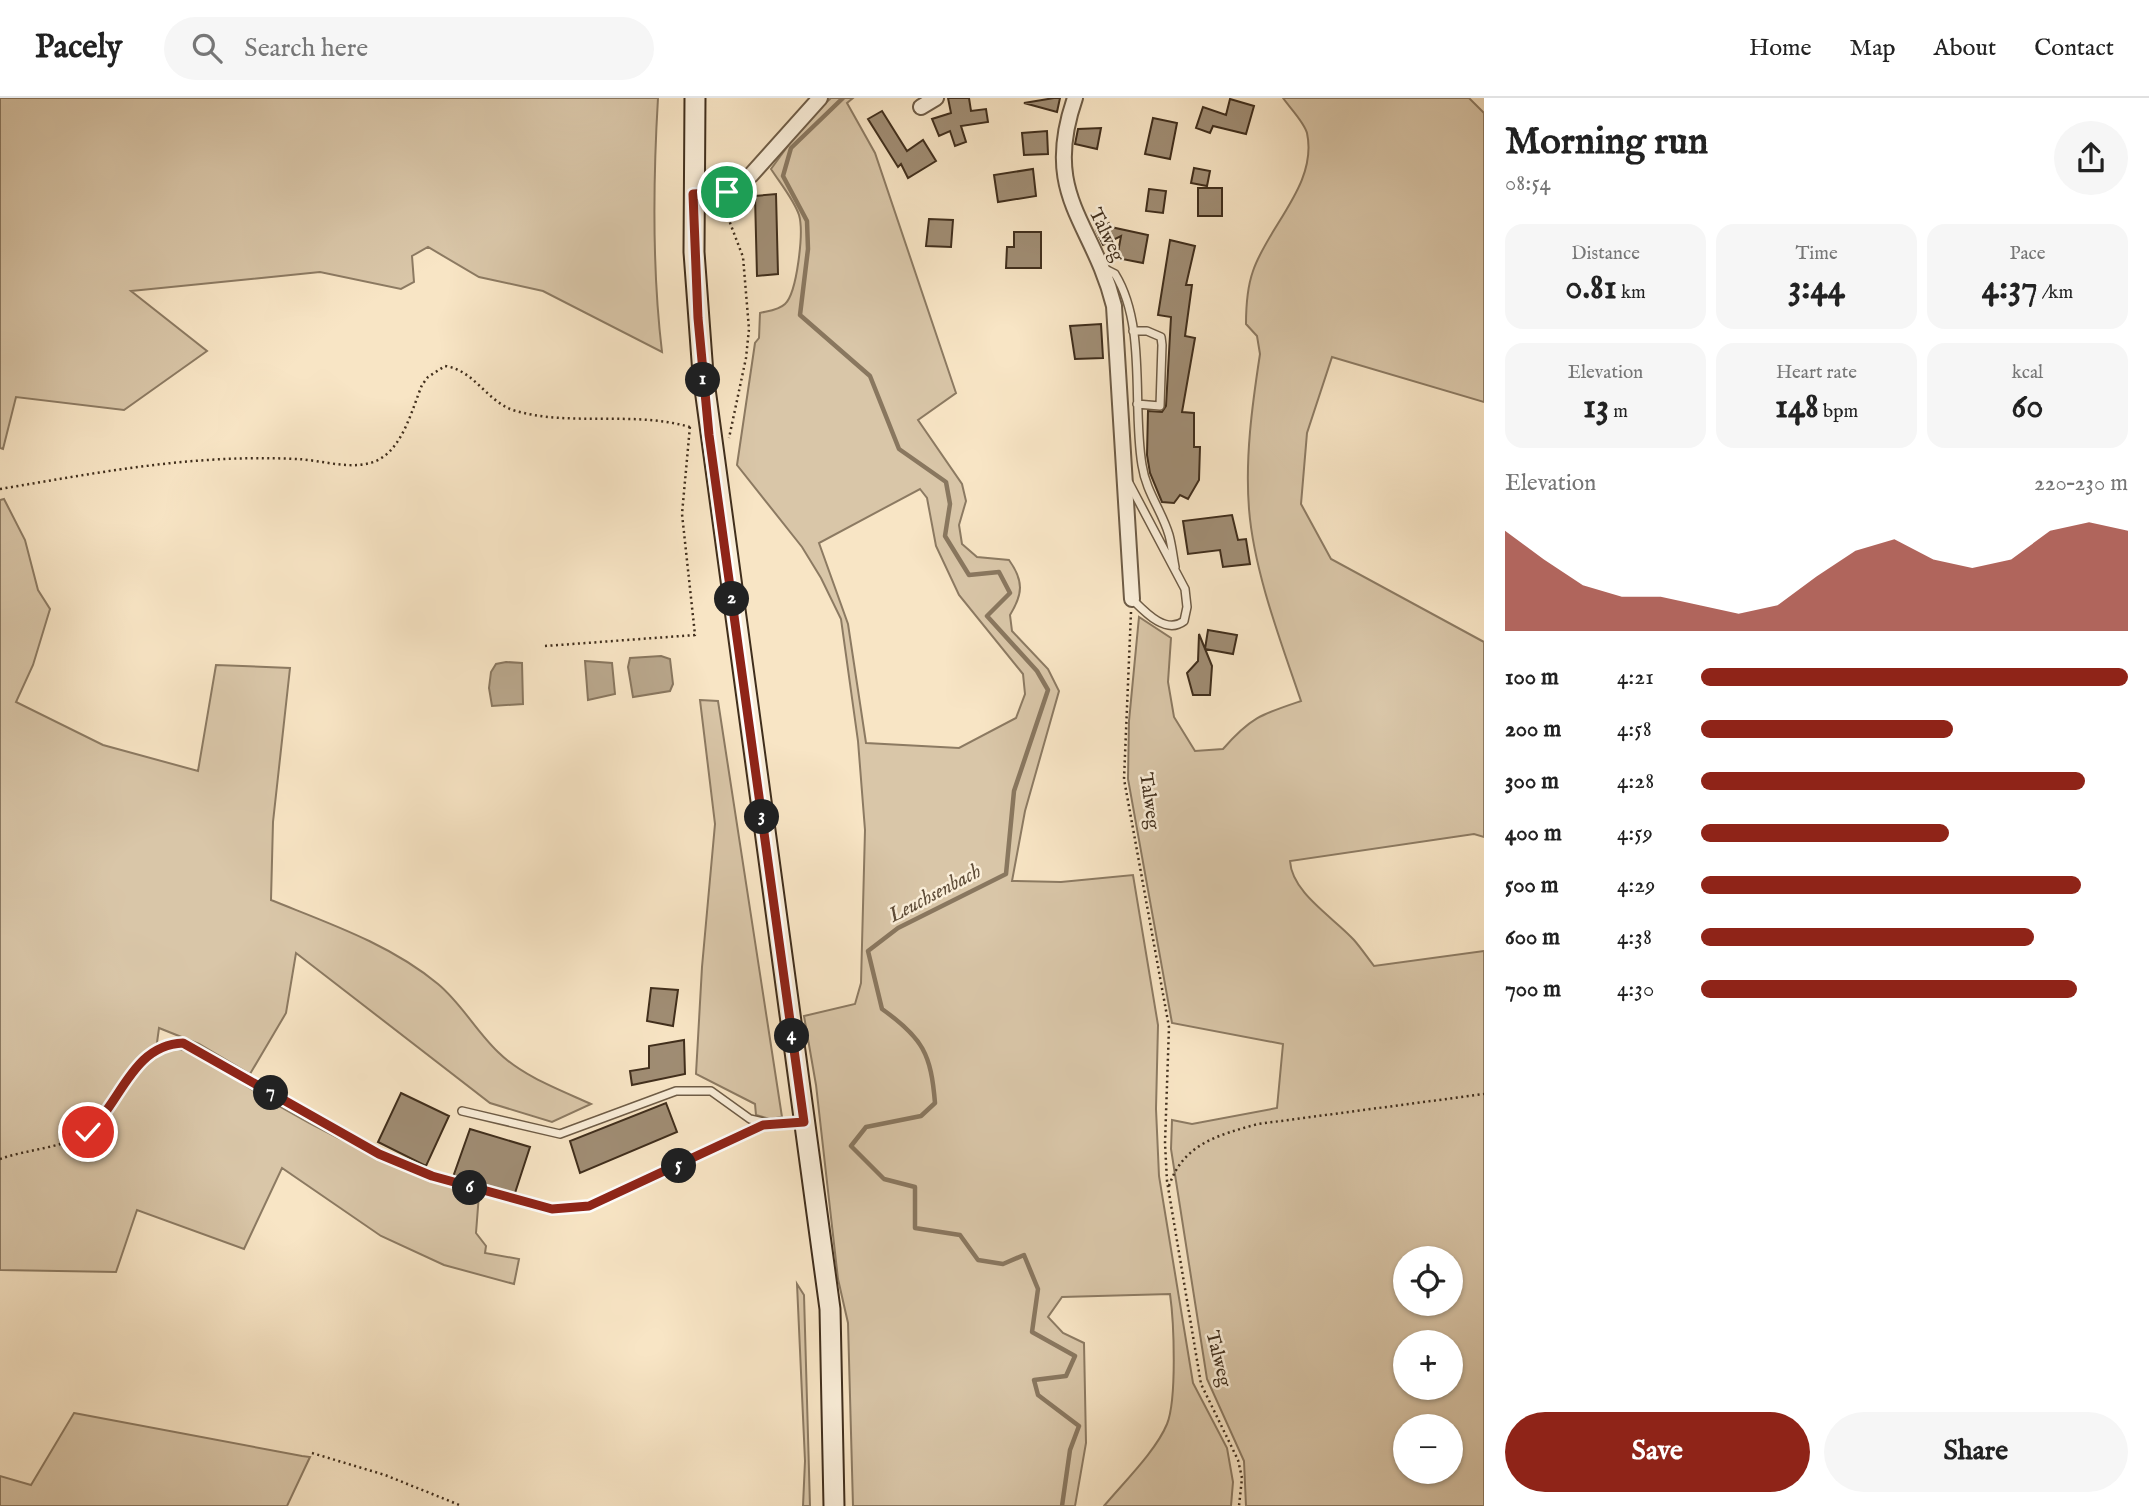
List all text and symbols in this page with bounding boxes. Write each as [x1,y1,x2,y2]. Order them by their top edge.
search box [164,17,654,80]
text: Pacely [35,27,122,69]
icon: search [188,29,226,67]
text: Search here [244,32,368,65]
text: Home [1749,33,1812,64]
text: Map [1850,33,1896,64]
text: About [1934,33,1996,64]
text: Contact [2034,33,2114,64]
text: Morning run [1505,119,1708,167]
button: share [2054,121,2128,195]
pin [697,162,757,222]
text: 08:54 [1505,169,1551,198]
icon: arrive [708,173,746,211]
street label: Talweg [1083,204,1130,266]
text: Distance [1571,242,1640,266]
text: Time [1795,242,1838,266]
text: Pace [2010,242,2045,266]
text: 0.81 [1565,266,1617,311]
text: 3:44 [1788,266,1845,311]
text: 4:37 [1982,266,2038,311]
text: km [1617,281,1646,305]
text: /km [2038,281,2073,305]
text: Elevation [1568,361,1643,385]
text: Heart rate [1776,361,1857,385]
text: kcal [2012,361,2043,385]
pin: 1 [686,362,720,398]
text: 1 [699,367,706,391]
text: 13 [1583,385,1609,430]
text: 148 [1775,385,1819,430]
text: 60 [2012,385,2043,430]
text: m [1609,400,1628,424]
text: bpm [1819,400,1858,424]
text: Elevation [1505,469,1596,498]
text: 220–230 m [2034,469,2128,498]
pin: 2 [714,582,750,616]
text: 2 [727,586,736,610]
text: 100 m [1505,663,1559,692]
text: 4:21 [1617,663,1654,692]
text: 200 m [1505,715,1561,744]
text: 4:58 [1617,715,1652,744]
text: 300 m [1505,767,1559,796]
text: 4:28 [1617,767,1654,796]
street label: Talweg [1133,771,1165,832]
pin: 3 [744,800,780,834]
text: 3 [758,804,765,828]
text: 400 m [1505,819,1562,848]
text: 4:59 [1617,819,1653,848]
water label: Leuchsenbach [883,858,986,930]
text: 500 m [1505,871,1559,900]
text: 4:29 [1617,871,1655,900]
text: 600 m [1505,923,1560,952]
text: 4:38 [1617,923,1652,952]
text: 700 m [1505,975,1561,1004]
text: 4:30 [1617,975,1654,1004]
pin: 4 [774,1018,810,1054]
text: 4 [787,1023,796,1047]
pin: 7 [254,1076,288,1110]
text: 7 [266,1080,275,1104]
pin [58,1102,118,1162]
icon: check [69,1113,107,1151]
pin: 5 [662,1148,696,1184]
text: 5 [675,1153,682,1177]
pin: 6 [452,1170,488,1206]
text: 6 [465,1175,474,1199]
map controls [1393,1246,1463,1484]
button: locate [1393,1246,1463,1316]
street label: Talweg [1199,1329,1237,1390]
button: + [1393,1330,1463,1400]
button: Save [1505,1412,1810,1492]
button: Share [1824,1412,2128,1492]
button: − [1393,1414,1463,1484]

